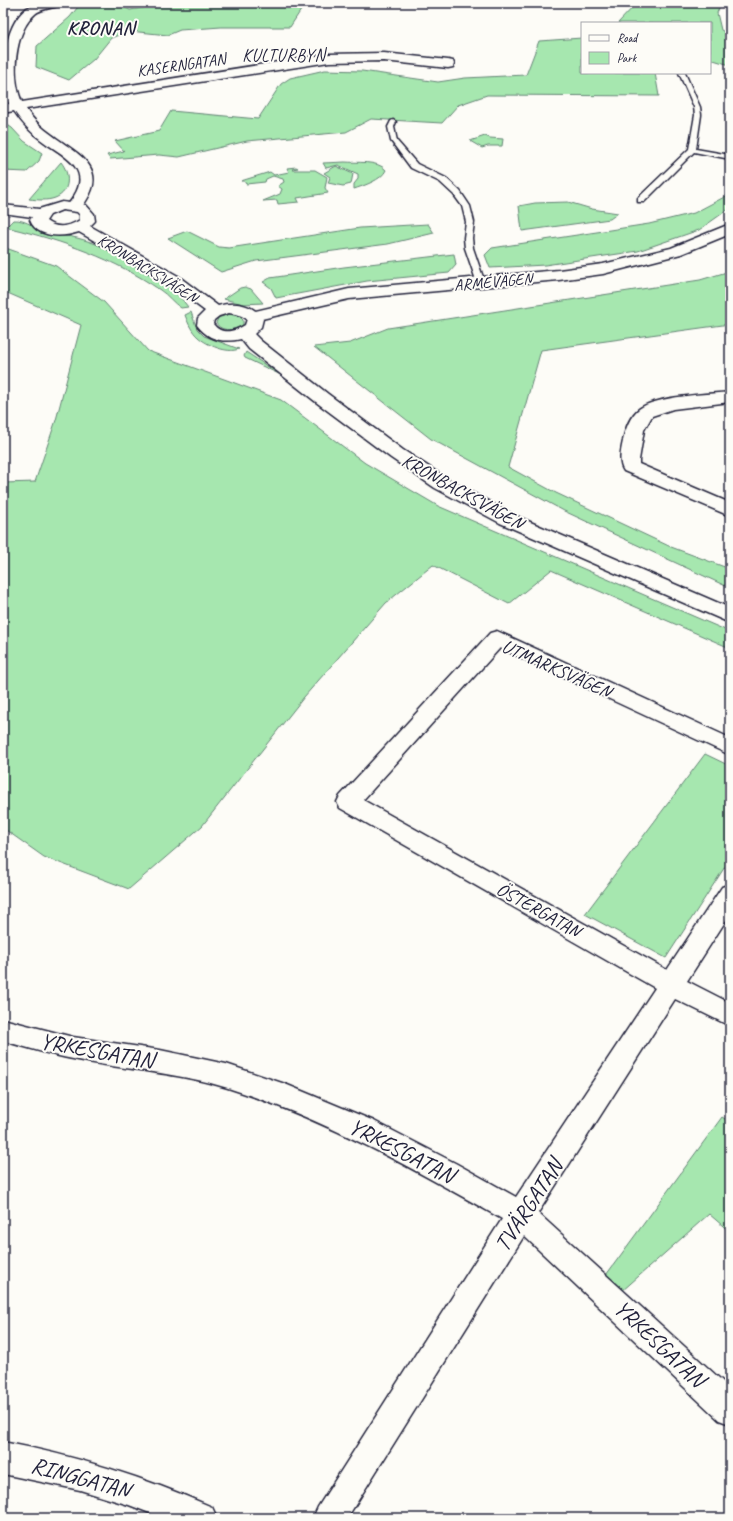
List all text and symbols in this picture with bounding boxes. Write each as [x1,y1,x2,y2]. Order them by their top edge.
district label: KRONAN [67,16,138,40]
legend [581,22,711,74]
text: Road [617,30,639,46]
district label: KULTURBYN [242,45,327,66]
street label: KASERNGATAN [136,49,229,81]
text: Park [617,50,638,66]
street label: KRONBACKSVÄGEN [94,230,204,309]
street label: ARMÉVÄGEN [453,268,536,295]
street label: KRONBACKSVÄGEN [397,449,530,537]
street label: UTMARKSVÄGEN [498,634,618,705]
street label: ÖSTERGATAN [492,877,588,944]
street label: YRKESGATAN [38,1026,159,1075]
street label: YRKESGATAN [344,1112,462,1191]
street label: TVÄRGATAN [488,1151,571,1257]
street label: YRKESGATAN [608,1294,714,1395]
street label: RINGGATAN [28,1450,136,1505]

